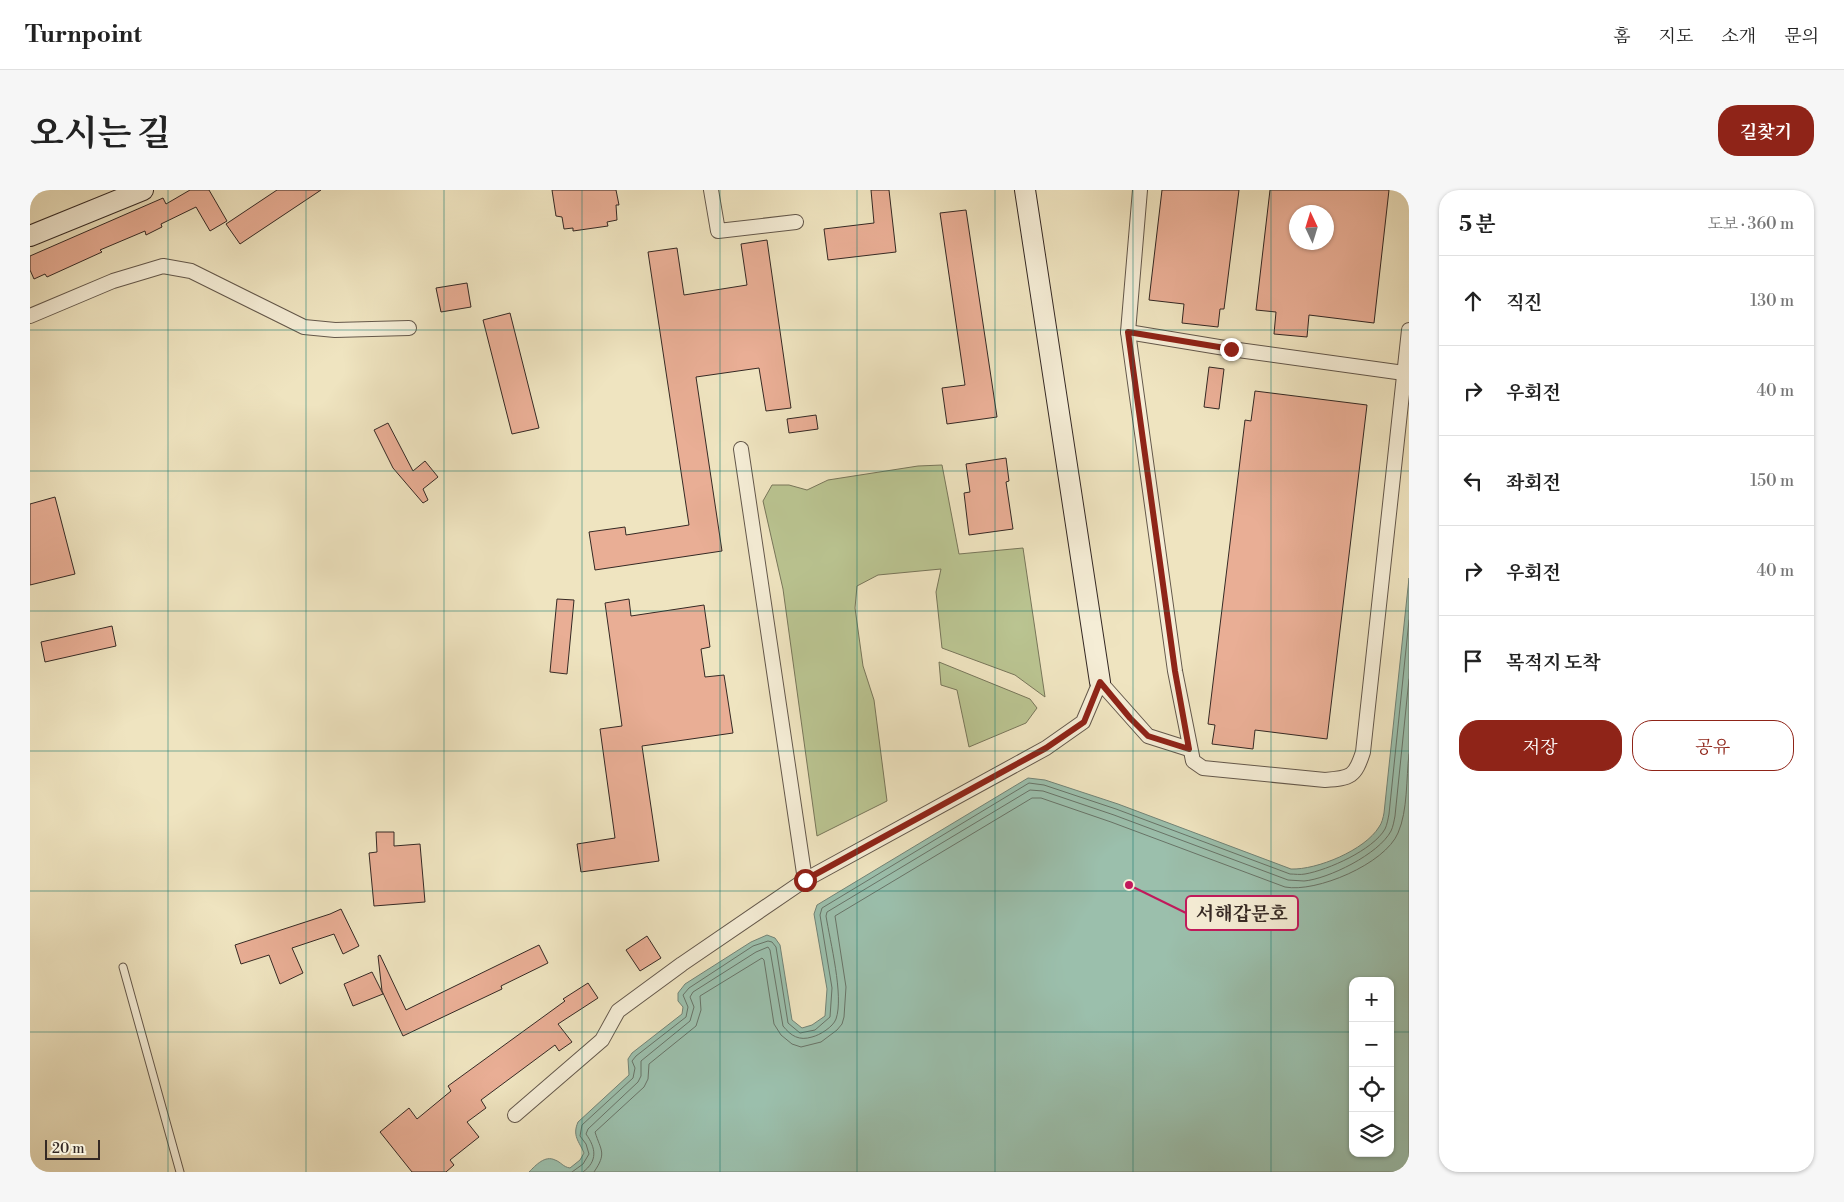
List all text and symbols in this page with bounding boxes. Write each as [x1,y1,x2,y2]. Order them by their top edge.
text: Turnpoint [25,20,142,50]
text: 홈 [1613,25,1631,48]
text: 지도 [1659,25,1693,48]
text: 소개 [1721,25,1756,48]
text: 문의 [1784,25,1819,48]
button: 길찾기 [1718,105,1814,156]
text: 오시는 길 [30,113,171,156]
north arrow [1289,205,1334,250]
text: 5 분 [1459,212,1496,238]
text: 도보 · 360 m [1707,214,1794,234]
icon: ahead [1459,287,1487,315]
text: 직진 [1506,291,1543,315]
text: 130 m [1750,291,1794,311]
route end [1220,338,1243,361]
icon: right [1459,377,1487,405]
text: 우회전 [1506,381,1561,405]
text: 40 m [1757,381,1794,401]
icon: left [1459,467,1487,495]
text: 좌회전 [1506,471,1561,495]
text: 150 m [1750,471,1794,491]
icon: right [1459,557,1487,585]
text: 우회전 [1506,561,1561,585]
text: 40 m [1757,561,1794,581]
icon: arrive [1459,647,1487,675]
text: 목적지 도착 [1506,651,1601,675]
button: 저장 [1459,720,1622,771]
button: 공유 [1632,720,1794,771]
route start [794,869,817,892]
callout: 서해갑문호 [1186,896,1298,930]
text: 서해갑문호 [1196,902,1289,926]
map controls [1349,977,1394,1157]
button: + [1349,977,1394,1022]
button: − [1349,1022,1394,1067]
button: locate [1349,1067,1394,1112]
button: layers [1349,1112,1394,1157]
scale bar [45,1137,100,1160]
text: 20 m [52,1140,84,1158]

